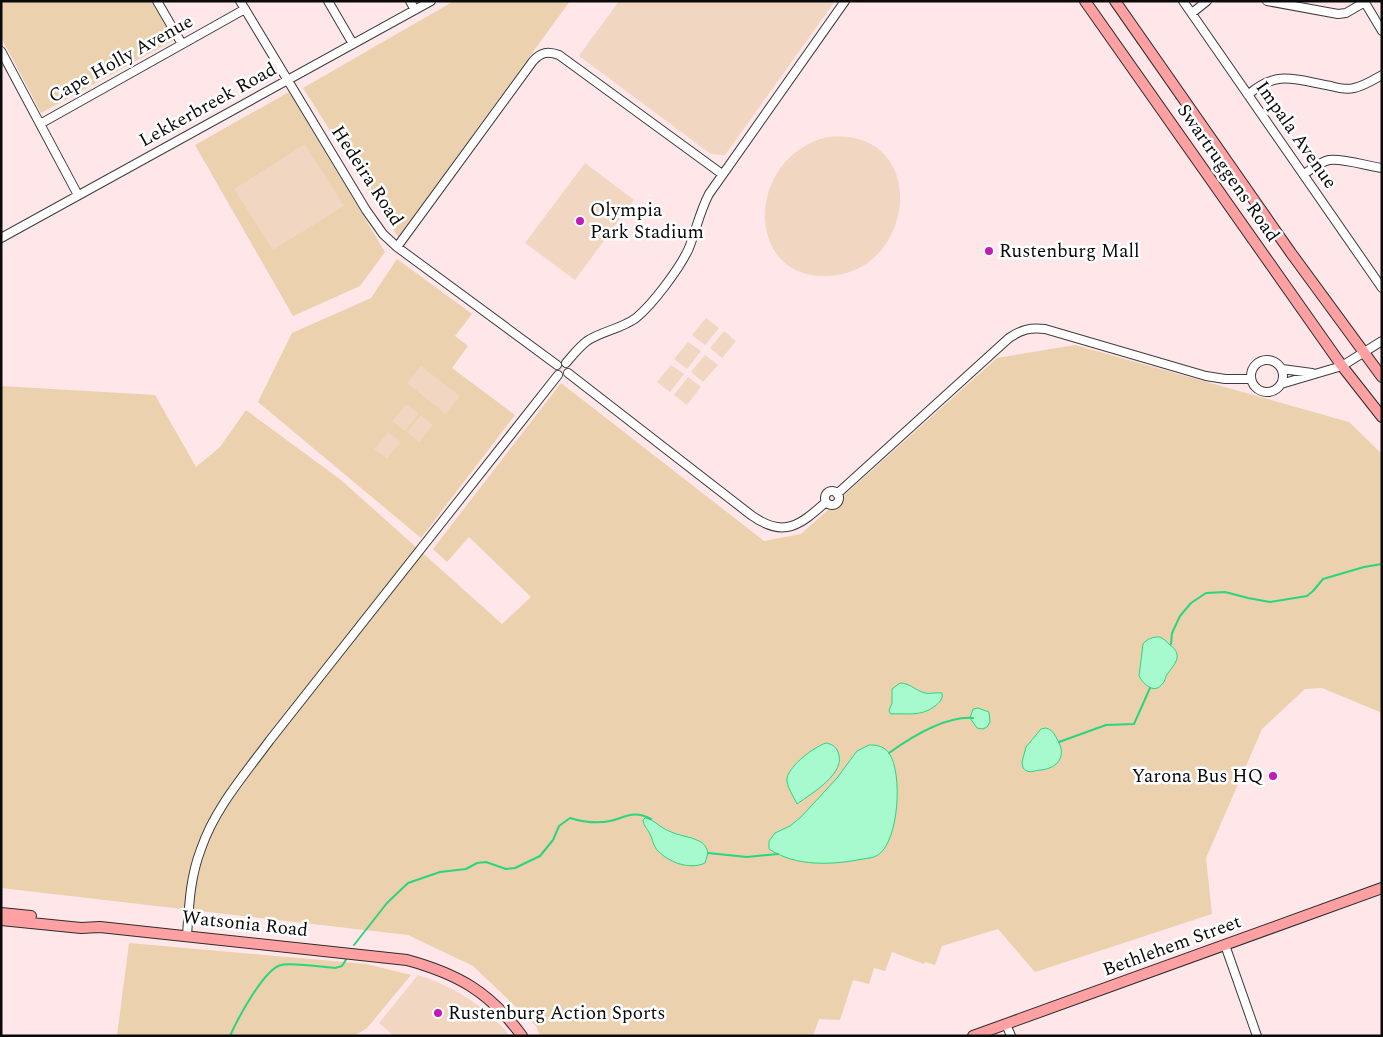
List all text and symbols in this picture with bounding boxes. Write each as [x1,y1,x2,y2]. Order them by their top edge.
street label: Cape Holly Avenue [43,7,199,111]
street label: Lekkerbreek Road [134,55,282,155]
street label: Impala Avenue [1248,75,1344,195]
street label: Swartruggens Road [1169,98,1287,248]
street label: Hedeira Road [324,120,410,232]
place label: Olympia Park Stadium [590,196,704,247]
marker: Olympia Park Stadium [574,215,586,227]
place label: Rustenburg Mall [999,237,1140,266]
marker: Rustenburg Mall [983,245,995,257]
place label: Yarona Bus HQ [1132,762,1264,791]
marker: Yarona Bus HQ [1267,770,1279,782]
street label: Watsonia Road [181,903,309,945]
street label: Bethlehem Street [1099,907,1246,985]
place label: Rustenburg Action Sports [448,999,665,1028]
marker: Rustenburg Action Sports [432,1007,444,1019]

